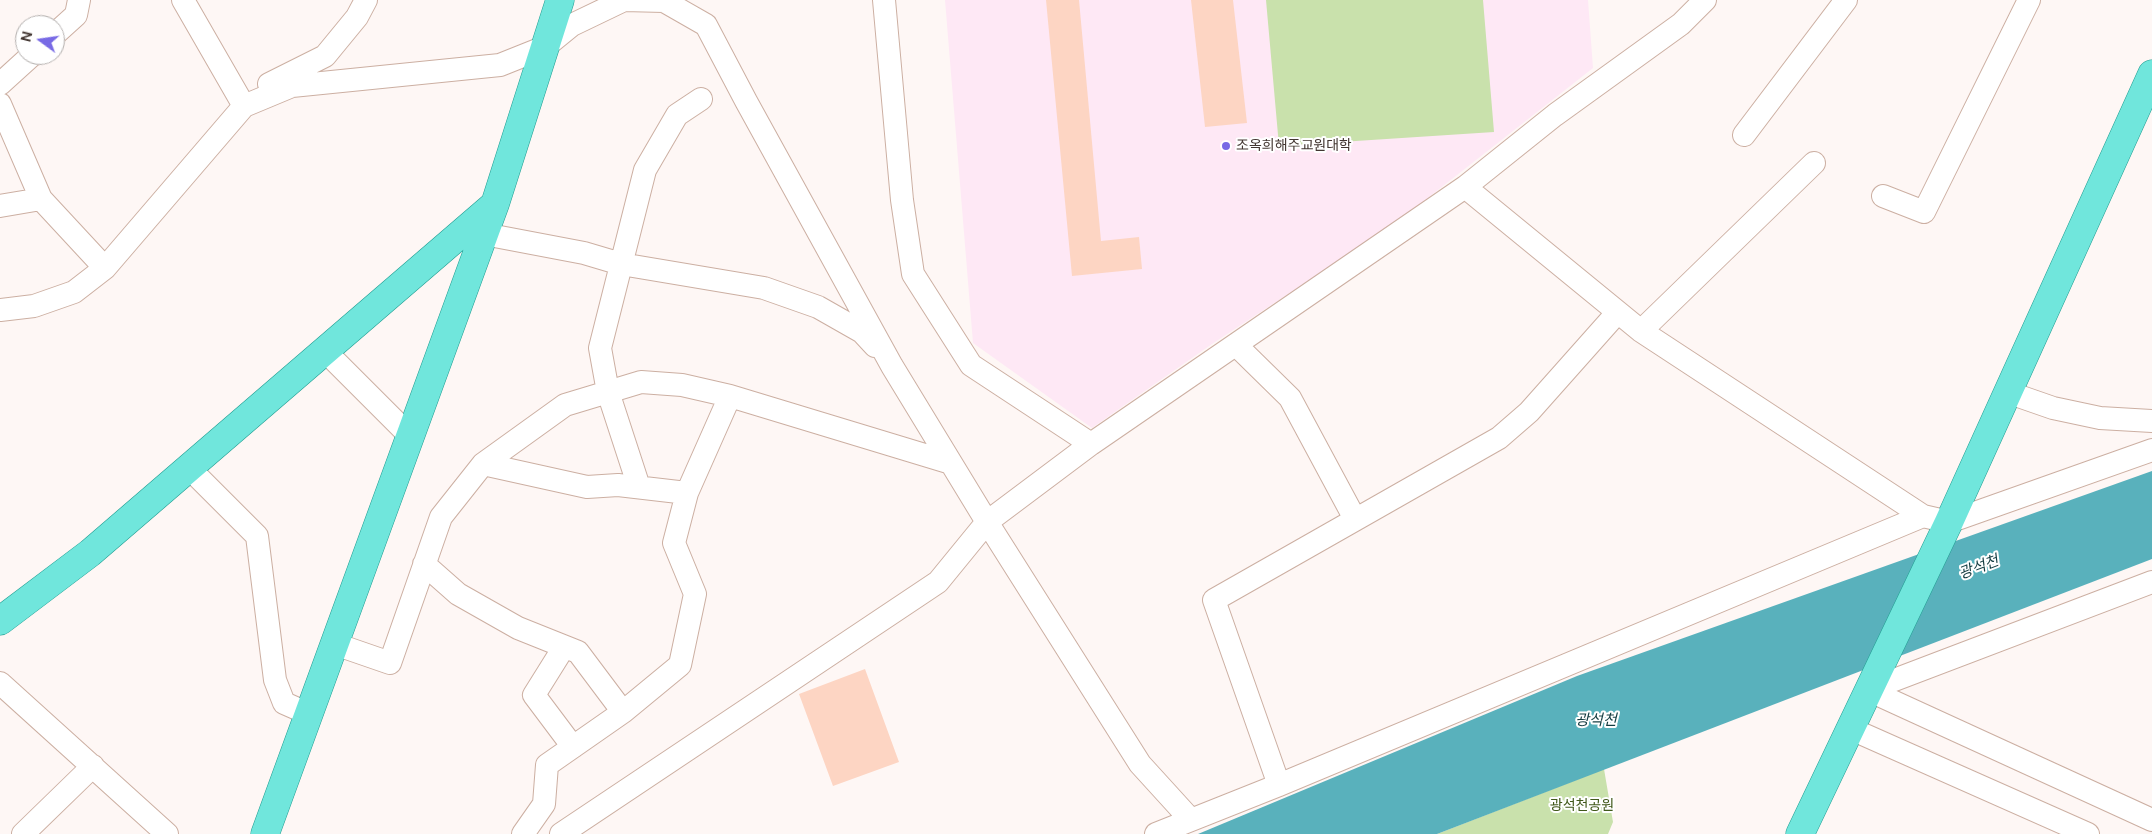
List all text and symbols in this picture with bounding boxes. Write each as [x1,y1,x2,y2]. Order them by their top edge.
north arrow [15,15,65,65]
text: N [16,29,36,44]
place label: 조옥희해주교원대학 [1236,138,1352,154]
marker: 조옥희해주교원대학 [1220,140,1232,152]
water label: 광석천 [1956,552,2002,584]
water label: 광석천 [1575,712,1617,730]
park label: 광석천공원 [1550,798,1614,814]

